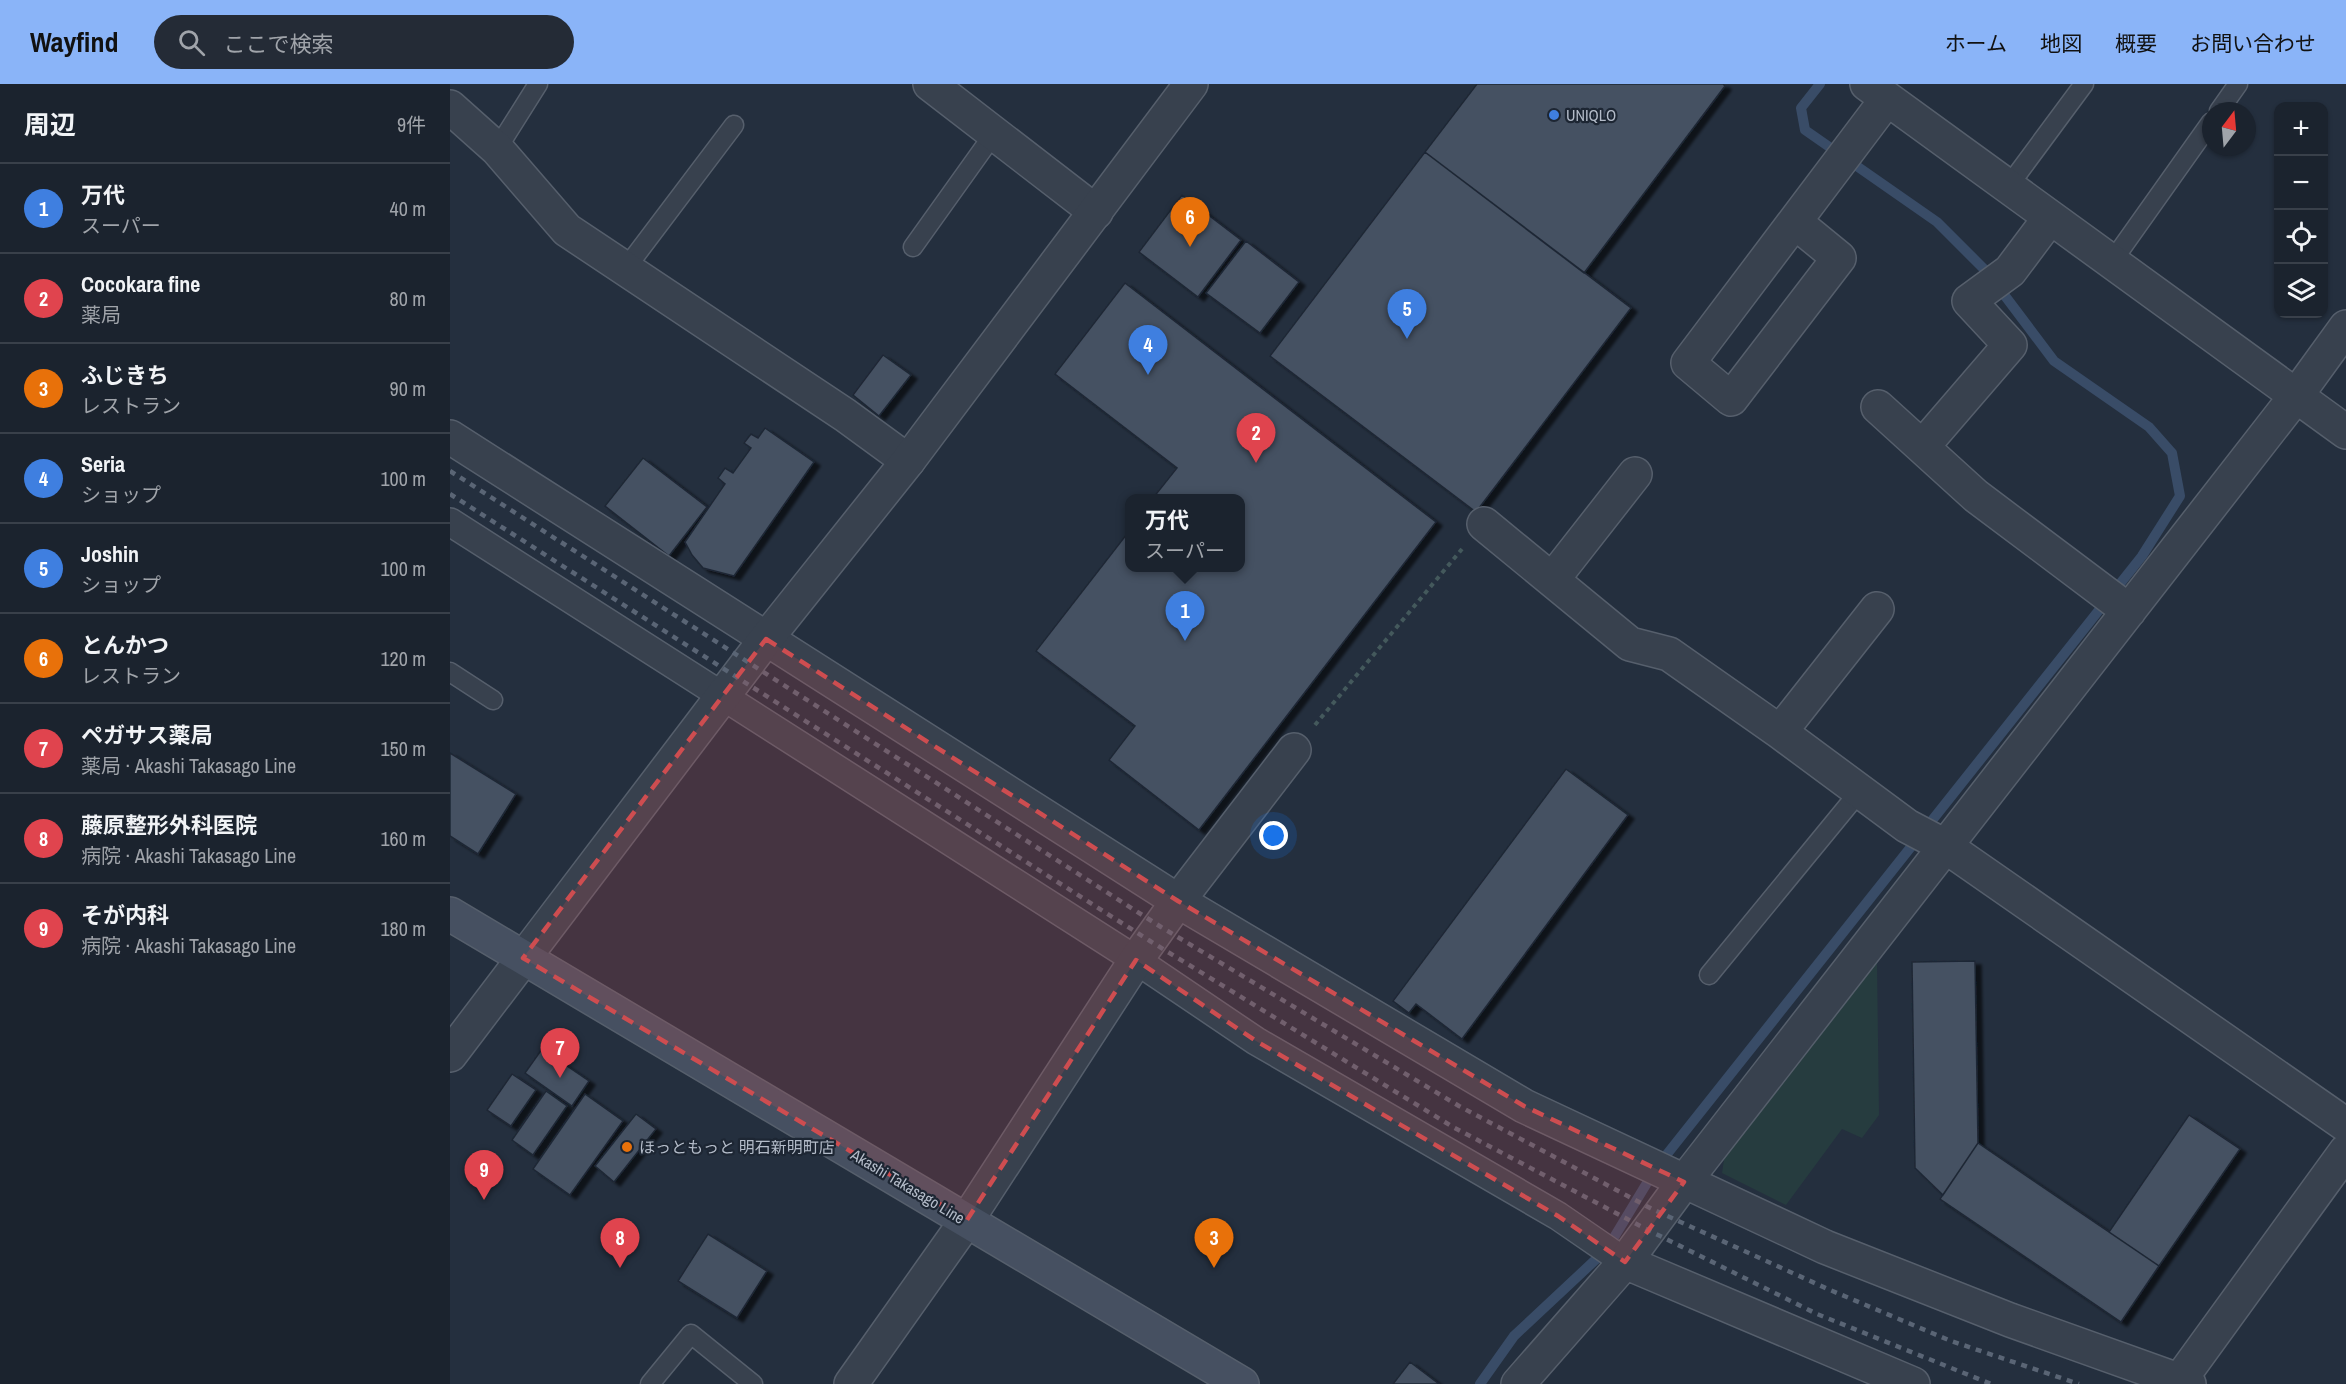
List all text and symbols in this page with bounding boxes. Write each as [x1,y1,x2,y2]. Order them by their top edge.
search box [154,15,574,69]
text: Wayfind [30,23,118,61]
icon: search [175,26,208,59]
text: ここで検索 [223,29,333,59]
text: ホーム [1945,29,2007,58]
text: 地図 [2040,29,2082,58]
text: 概要 [2115,29,2157,58]
text: お問い合わせ [2190,29,2316,58]
north arrow [2202,102,2256,156]
map controls [2274,102,2328,318]
button: + [2274,102,2328,156]
place label: UNIQLO [1566,104,1616,126]
text: 周辺 [24,107,76,142]
marker: UNIQLO [1547,108,1561,122]
text: 9件 [397,111,426,138]
button: − [2274,156,2328,210]
text: 万代 [81,180,125,210]
text: 1 [39,195,48,222]
text: 40 m [390,195,426,222]
pin: 6 [1170,198,1210,247]
button: locate [2274,210,2328,264]
text: スーパー [81,212,161,239]
button: layers [2274,264,2328,318]
text: Cocokara fine [81,269,200,299]
text: 2 [39,285,48,312]
text: 80 m [390,285,426,312]
pin: 5 [1388,290,1426,339]
text: 薬局 [81,301,121,328]
pin: 4 [1128,326,1168,375]
text: ふじきち [81,360,169,390]
text: 3 [39,375,48,402]
text: 90 m [390,375,426,402]
text: レストラン [81,392,181,419]
pin: 2 [1236,414,1276,463]
text: Seria [81,449,125,479]
text: 4 [39,465,48,492]
text: 100 m [380,465,426,492]
text: ショップ [81,481,161,508]
popup [1125,494,1245,572]
text: 万代 [1145,505,1189,535]
text: スーパー [1145,537,1225,564]
text: Joshin [81,539,139,569]
text: 5 [39,555,48,582]
text: 100 m [380,555,426,582]
text: ショップ [81,571,161,598]
pin: 1 [1166,592,1204,641]
text: とんかつ [81,630,169,660]
text: 6 [39,645,48,672]
text: 120 m [380,645,426,672]
text: レストラン [81,662,181,689]
text: ペガサス薬局 [81,720,213,750]
text: 7 [39,735,48,762]
text: 150 m [380,735,426,762]
text: 薬局 · Akashi Takasago Line [81,752,296,779]
text: 藤原整形外科医院 [81,810,257,840]
your location [1259,821,1288,850]
text: 8 [39,825,48,852]
text: 160 m [380,825,426,852]
text: 病院 · Akashi Takasago Line [81,842,296,869]
text: そが内科 [81,900,169,930]
text: 9 [39,915,48,942]
text: 180 m [380,915,426,942]
text: 病院 · Akashi Takasago Line [81,932,296,959]
pin: 7 [540,1028,580,1078]
place label: ほっともっと 明石新明町店 [639,1136,835,1158]
marker: ほっともっと 明石新明町店 [620,1140,634,1154]
street label: Akashi Takasago Line [846,1143,969,1229]
pin: 9 [465,1150,504,1200]
pin: 8 [600,1218,640,1268]
pin: 3 [1194,1218,1233,1268]

